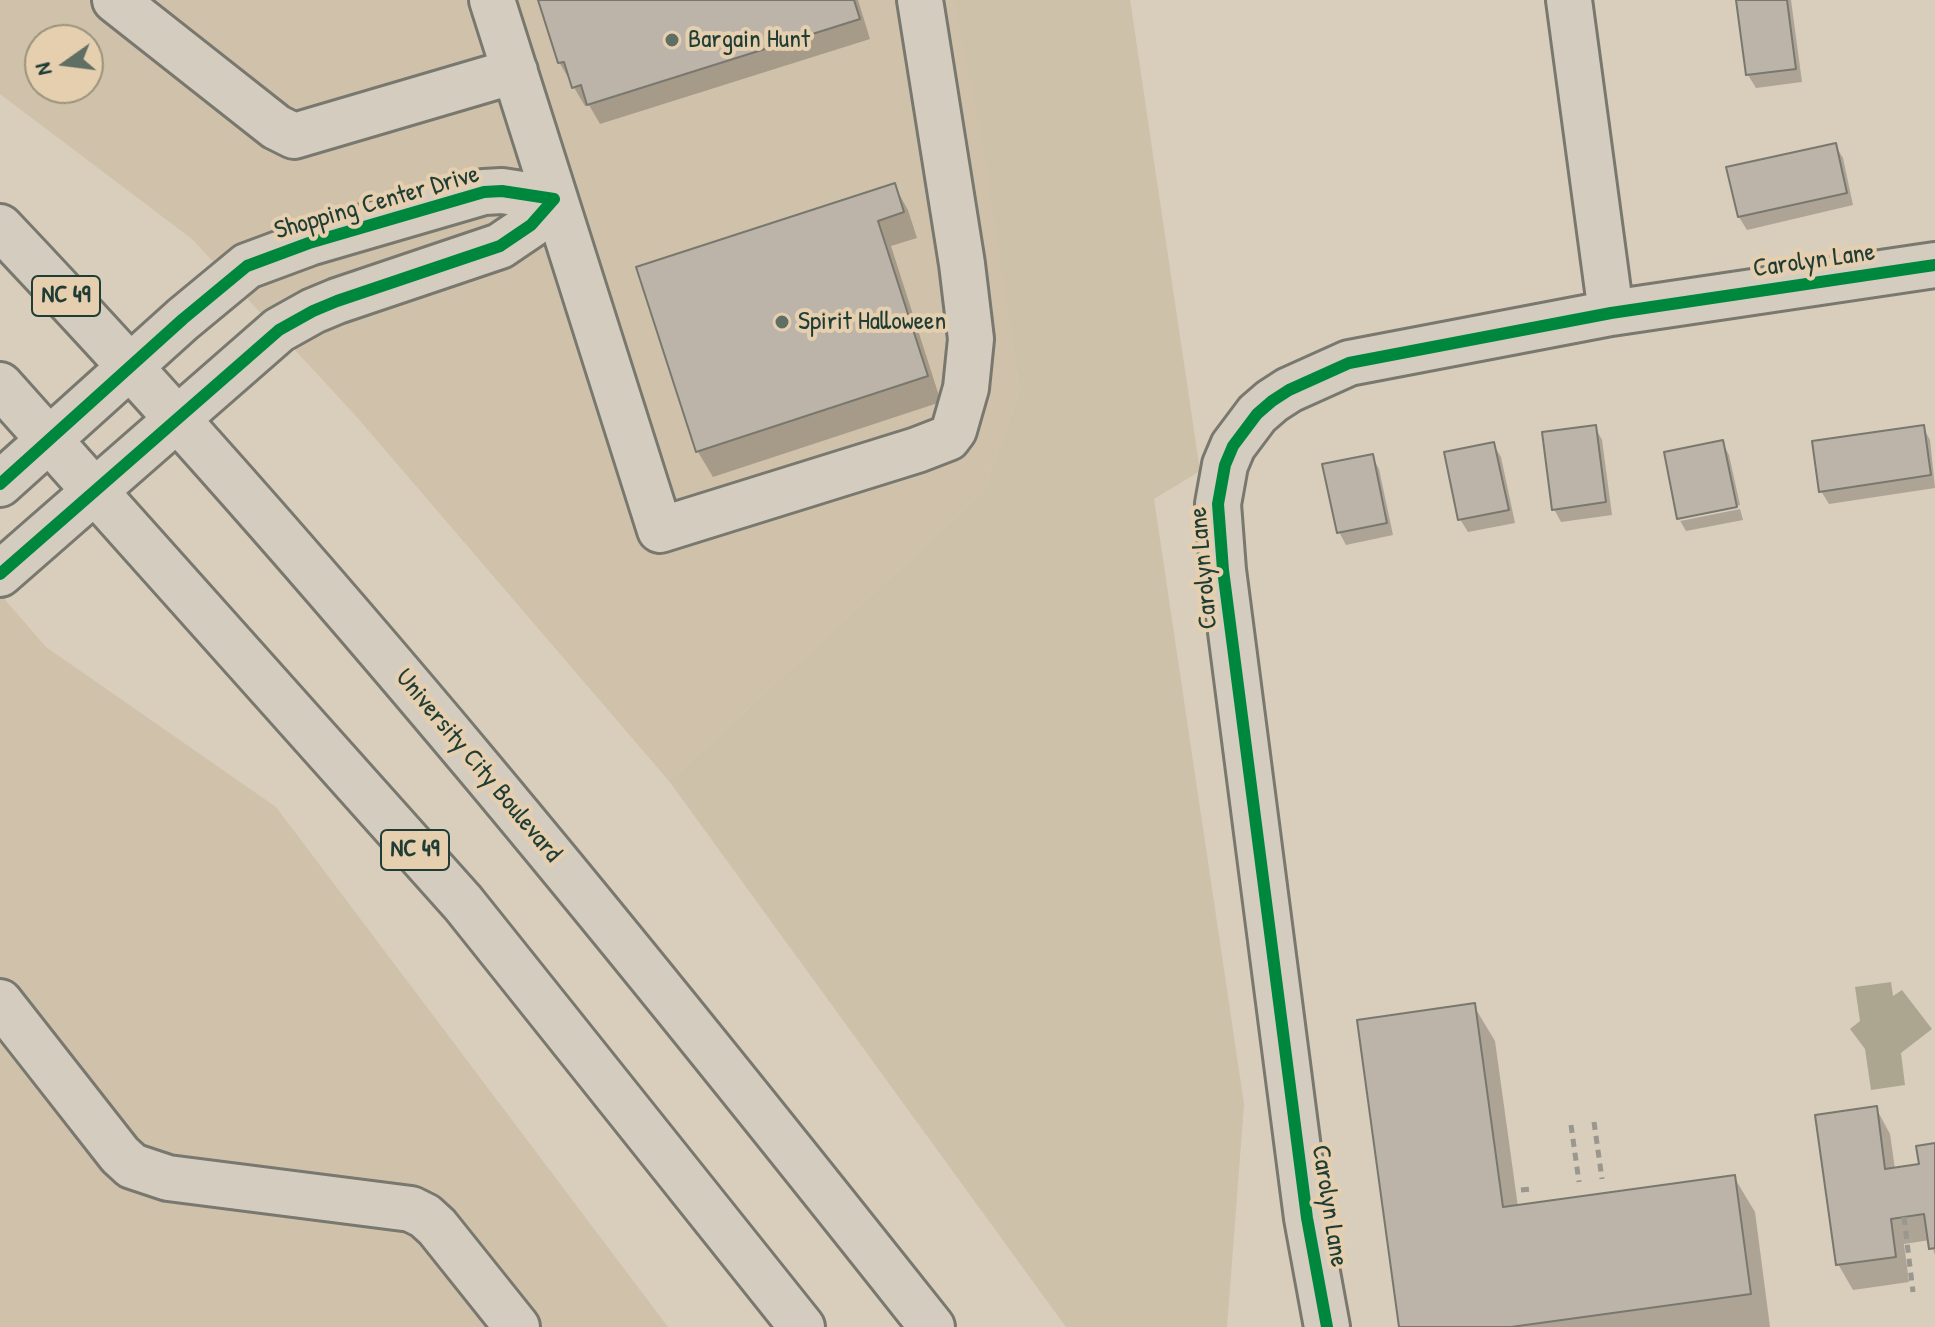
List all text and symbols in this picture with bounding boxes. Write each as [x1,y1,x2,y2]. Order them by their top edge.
north arrow [24,24,104,104]
place label: Bargain Hunt [688,24,810,56]
marker: Bargain Hunt [663,31,681,49]
text: N [27,60,59,79]
street label: Shopping Center Drive [271,159,483,247]
street label: Carolyn Lane [1751,237,1877,285]
road number: NC 49 [32,276,100,316]
place label: Spirit Halloween [798,306,946,338]
marker: Spirit Halloween [773,313,791,331]
street label: Carolyn Lane [1183,506,1225,630]
street label: University City Boulevard [388,663,568,869]
road number: NC 49 [381,830,449,870]
street label: Carolyn Lane [1304,1143,1354,1269]

